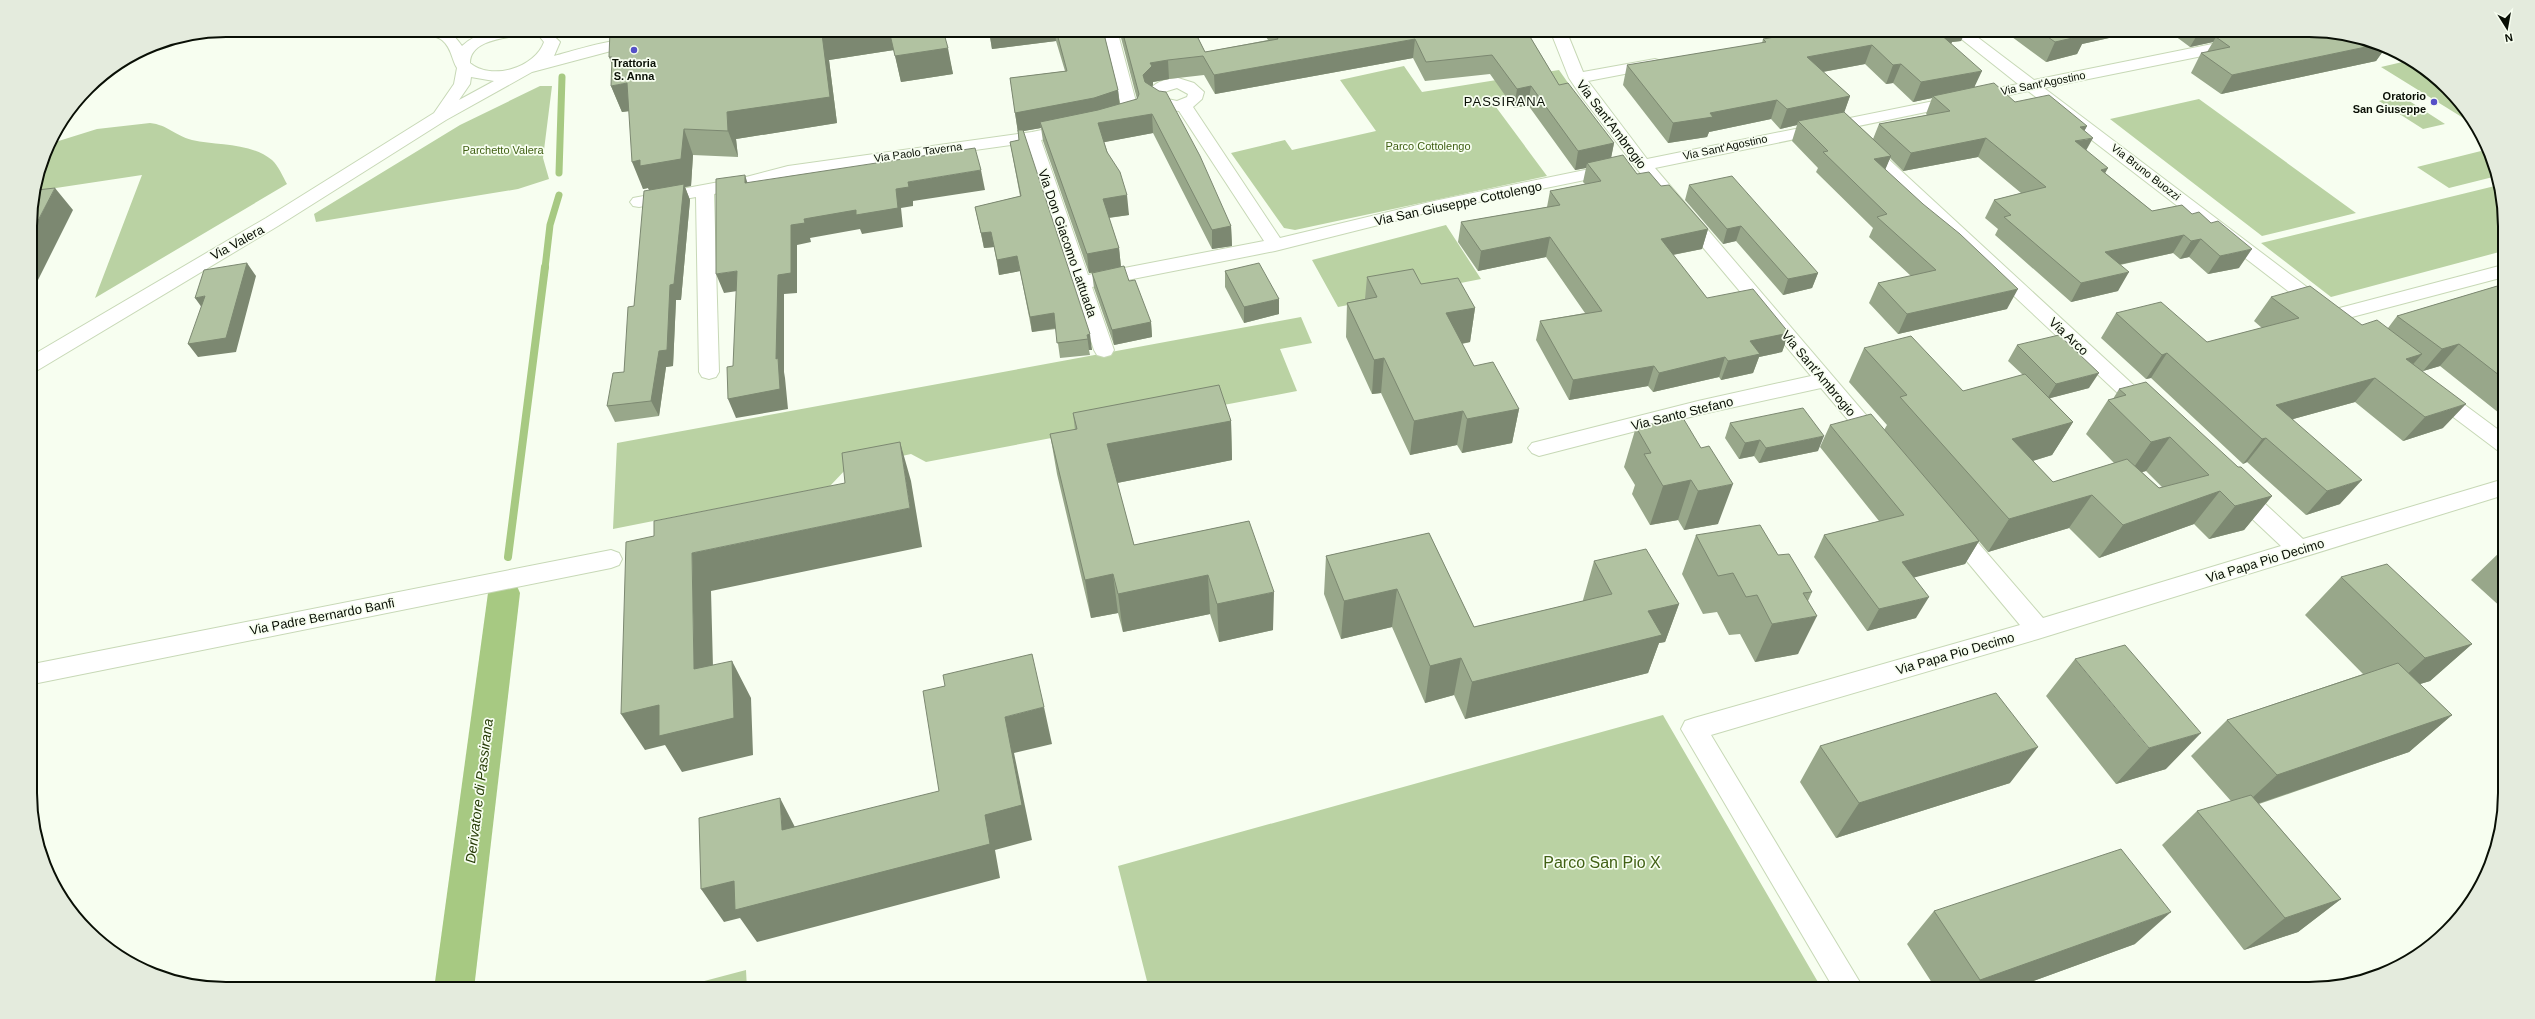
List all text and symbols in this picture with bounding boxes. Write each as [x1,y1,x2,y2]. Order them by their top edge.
north arrow [2487,8,2527,48]
text: N [2504,31,2514,44]
marker: Trattoria S. Anna [629,45,639,55]
place label: Trattoria S. Anna [612,57,657,82]
street label: Via Sant'Agostino [1999,69,2087,97]
street label: Via Sant'Ambrogio [1573,77,1650,172]
place label: Oratorio San Giuseppe [2353,90,2426,115]
district label: PASSIRANA [1464,94,1546,109]
marker: Oratorio San Giuseppe [2429,97,2439,107]
street label: Via Sant'Agostino [1682,132,1768,162]
street label: Via Paolo Taverna [873,140,964,164]
park label: Parco Cottolengo [1386,140,1471,152]
street label: Via Bruno Buozzi [2109,141,2183,203]
park label: Parchetto Valera [462,144,544,156]
street label: Via Don Giacomo Lattuada [1035,167,1100,320]
street label: Via San Giuseppe Cottolengo [1373,178,1543,229]
street label: Via Valera [208,221,267,263]
street label: Via Arco [2046,314,2091,358]
street label: Via Sant'Ambrogio [1778,328,1859,419]
street label: Via Santo Stefano [1630,394,1735,433]
street label: Via Papa Pio Decimo [2204,535,2326,586]
street label: Via Padre Bernardo Banfi [248,595,396,638]
street label: Via Papa Pio Decimo [1894,629,2016,678]
water label: Derivatore di Passirana [462,718,496,864]
park label: Parco San Pio X [1543,854,1661,871]

